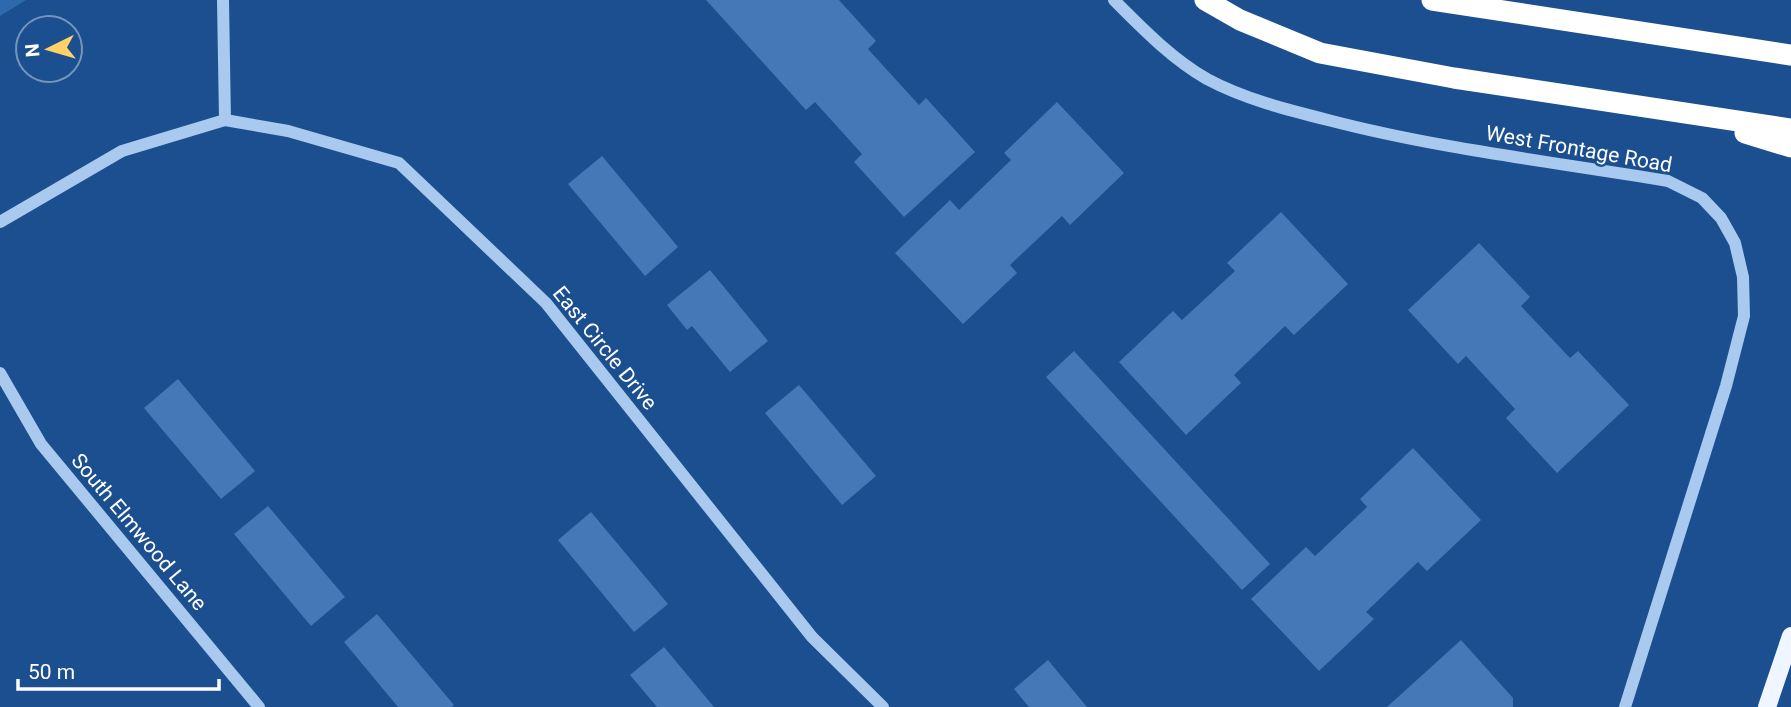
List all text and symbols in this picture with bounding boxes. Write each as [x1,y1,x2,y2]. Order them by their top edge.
north arrow [14,14,84,84]
text: N [21,43,45,58]
street label: West Frontage Road [1484,121,1674,177]
street label: East Circle Drive [548,282,662,414]
street label: South Elmwood Lane [66,449,212,615]
scale bar [18,648,219,692]
text: 50 m [28,660,75,684]

